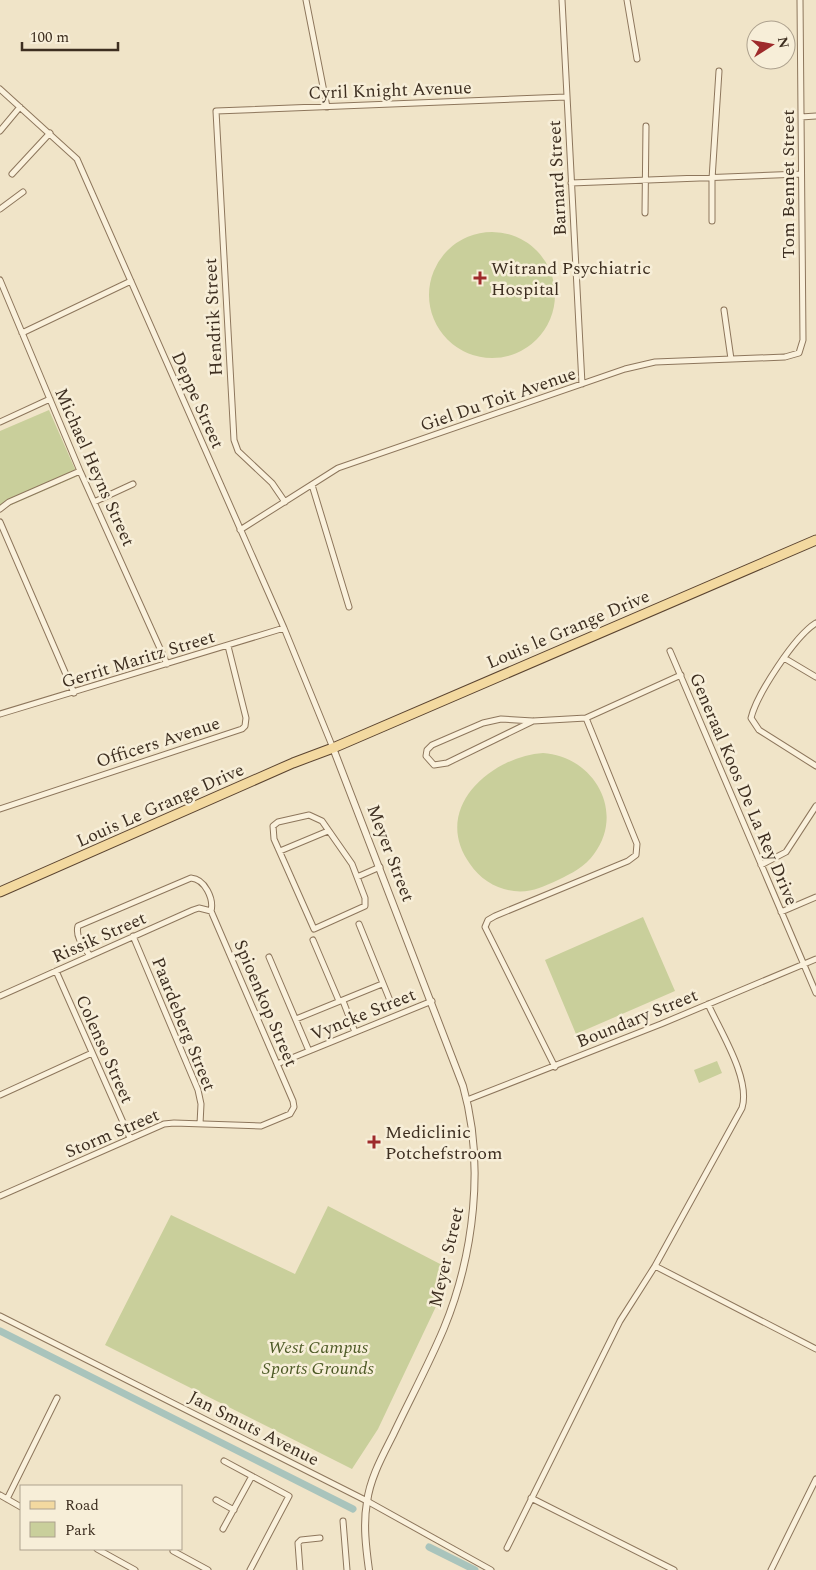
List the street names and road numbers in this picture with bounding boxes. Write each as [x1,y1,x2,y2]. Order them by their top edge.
street label: Cyril Knight Avenue [308,74,472,107]
street label: Tom Bennet Street [775,109,802,259]
street label: Barnard Street [541,119,574,237]
street label: Hendrik Street [197,257,230,377]
street label: Deppe Street [164,347,231,453]
street label: Giel Du Toit Avenue [417,360,580,439]
street label: Michael Heyns Street [47,384,142,551]
street label: Louis le Grange Drive [482,583,654,676]
street label: Gerrit Maritz Street [58,623,218,696]
street label: Generaal Koos De La Rey Drive [682,669,805,910]
street label: Officers Avenue [93,710,224,775]
street label: Louis Le Grange Drive [72,756,248,855]
street label: Meyer Street [360,801,421,906]
street label: Rissik Street [48,905,151,970]
street label: Spioenkop Street [227,935,304,1071]
street label: Paardeberg Street [144,953,223,1095]
street label: Vyncke Street [307,981,420,1048]
street label: Boundary Street [572,982,702,1055]
street label: Colenso Street [69,990,141,1108]
street label: Storm Street [61,1101,164,1165]
street label: Meyer Street [422,1204,471,1310]
street label: Jan Smuts Avenue [184,1384,324,1473]

